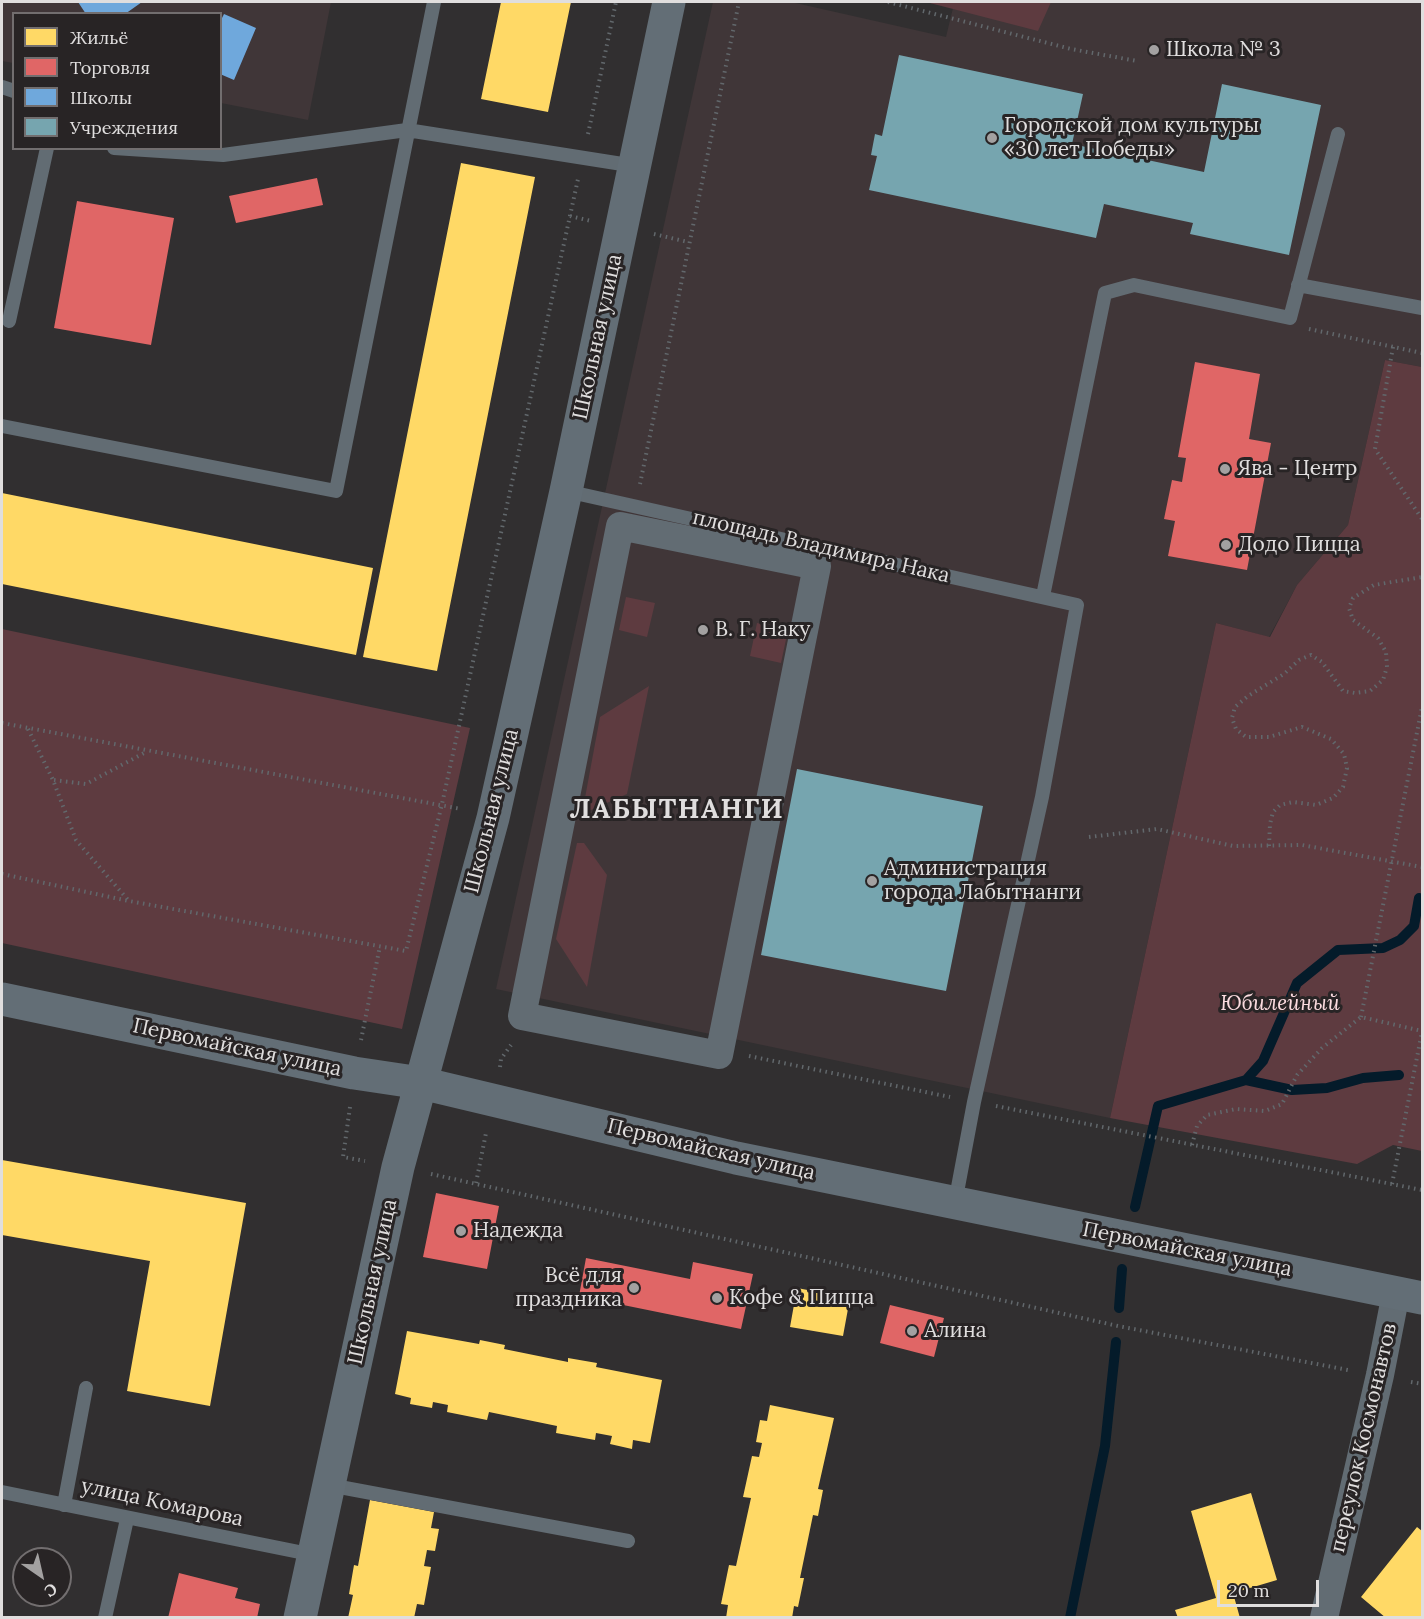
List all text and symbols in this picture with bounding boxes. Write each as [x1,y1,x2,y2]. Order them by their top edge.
legend [12,12,222,150]
text: Жильё [70,26,128,49]
place label: Школа № 3 [1166,37,1281,63]
marker: Школа № 3 [1147,43,1161,57]
text: Торговля [70,56,150,79]
text: Школы [70,86,132,109]
place label: Городской дом культуры «30 лет Победы» [1004,113,1259,163]
text: Учреждения [70,116,178,139]
marker: Городской дом культуры «30 лет Победы» [985,131,999,145]
street label: Школьная улица [568,252,628,422]
place label: Ява - Центр [1237,456,1357,482]
marker: Ява - Центр [1218,462,1232,476]
street label: площадь Владимира Нака [690,505,952,589]
place label: Додо Пицца [1238,532,1361,558]
marker: Додо Пицца [1219,538,1233,552]
place label: В. Г. Наку [715,617,810,643]
marker: В. Г. Наку [696,623,710,637]
street label: Школьная улица [459,726,525,896]
district label: ЛАБЫТНАНГИ [570,794,784,826]
place label: Администрация города Лабытнанги [884,856,1081,906]
marker: Администрация города Лабытнанги [865,874,879,888]
park label: Юбилейный [1220,991,1340,1017]
street label: Первомайская улица [130,1014,344,1082]
street label: Первомайская улица [604,1114,818,1186]
street label: Школьная улица [343,1197,403,1367]
street label: Первомайская улица [1080,1217,1294,1283]
place label: Надежда [473,1218,563,1244]
marker: Надежда [454,1224,468,1238]
place label: Всё для праздника [515,1263,622,1313]
marker: Всё для праздника [627,1281,641,1295]
place label: Кофе & Пицца [729,1285,874,1311]
marker: Кофе & Пицца [710,1291,724,1305]
place label: Алина [924,1318,987,1344]
street label: переулок Космонавтов [1325,1321,1403,1555]
marker: Алина [905,1324,919,1338]
street label: улица Комарова [79,1474,245,1532]
north arrow [12,1547,72,1607]
scale bar [1220,1568,1322,1606]
text: С [41,1579,61,1602]
text: 20 m [1228,1579,1270,1602]

